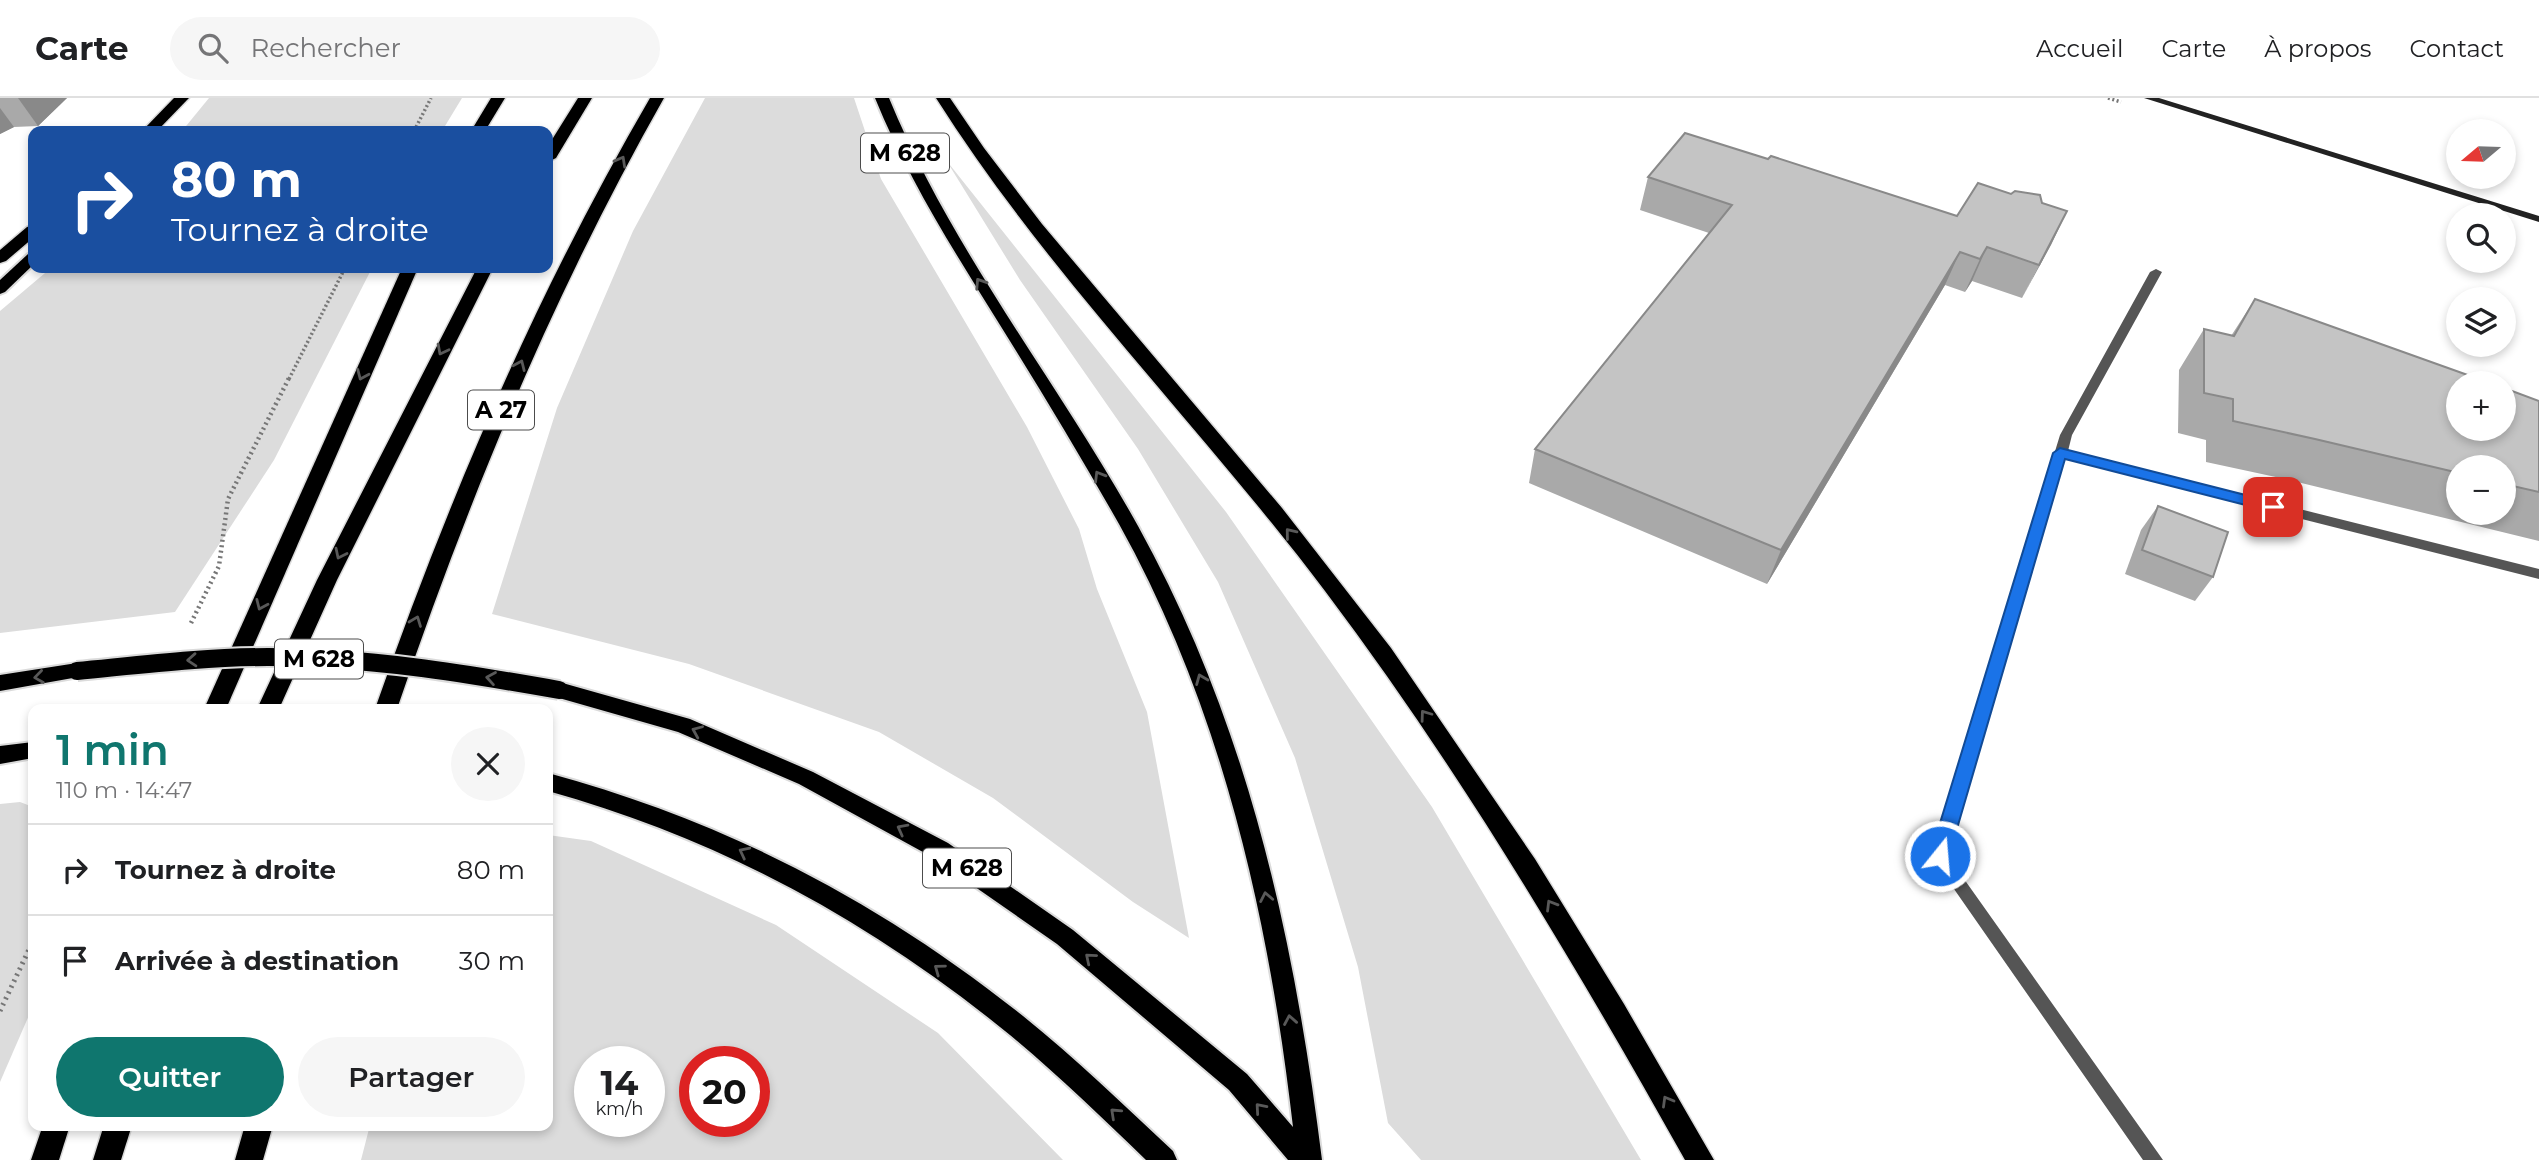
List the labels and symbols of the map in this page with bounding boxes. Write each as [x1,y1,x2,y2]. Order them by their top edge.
north arrow [2446,119,2516,189]
road number: M 628 [861,134,949,172]
one-way arrow [613,156,626,168]
one-way arrow [975,277,988,290]
one-way arrow [437,343,450,355]
one-way arrow [512,360,526,372]
one-way arrow [356,367,370,380]
road number: A 27 [468,390,534,430]
one-way arrow [1094,471,1107,484]
pin [2243,477,2303,537]
one-way arrow [1285,528,1298,540]
one-way arrow [335,547,349,559]
one-way arrow [255,598,269,610]
one-way arrow [408,616,422,628]
road number: M 628 [275,639,363,678]
one-way arrow [186,652,197,667]
one-way arrow [33,669,44,684]
one-way arrow [485,671,497,686]
one-way arrow [1195,674,1209,686]
one-way arrow [1421,710,1434,723]
one-way arrow [692,726,704,740]
position arrow [1903,819,1977,893]
one-way arrow [897,824,910,838]
one-way arrow [739,847,751,861]
road number: M 628 [923,848,1011,888]
one-way arrow [1260,891,1275,903]
one-way arrow [1546,899,1559,912]
one-way arrow [1085,954,1098,966]
one-way arrow [934,965,947,977]
one-way arrow [1283,1014,1298,1026]
speed limit sign: 20 [679,1046,770,1137]
one-way arrow [1662,1095,1675,1108]
one-way arrow [1256,1103,1268,1116]
one-way arrow [1110,1109,1123,1122]

